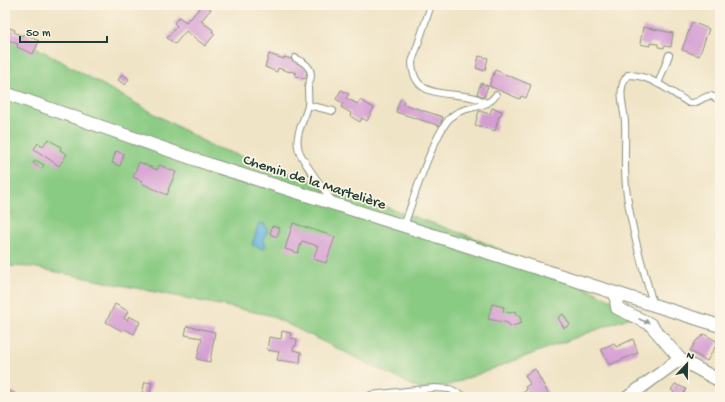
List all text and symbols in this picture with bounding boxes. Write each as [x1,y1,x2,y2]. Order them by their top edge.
scale bar [20,18,107,44]
text: 50 m [26,27,51,41]
street label: Chemin de la Martelière [241,151,388,215]
one-way arrow [638,318,649,324]
north arrow [667,344,707,384]
text: N [684,350,696,363]

